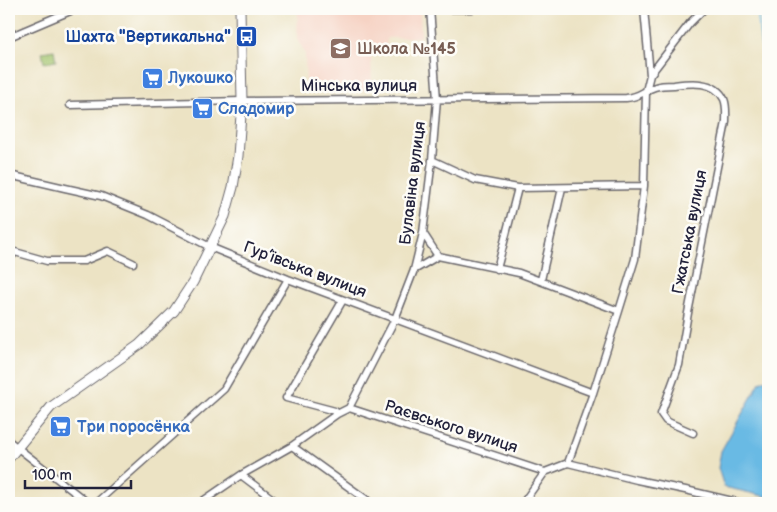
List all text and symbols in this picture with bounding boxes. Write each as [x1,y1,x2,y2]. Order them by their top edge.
bus stop icon: Шахта "Вертикальна" [235,25,259,49]
place label: Шахта "Вертикальна" [66,28,231,47]
school or university icon: Школа №145 [329,37,353,61]
place label: Школа №145 [357,40,456,59]
supermarket icon: Лукошко [140,66,164,90]
place label: Лукошко [167,69,234,88]
street label: Мінська вулиця [301,77,417,96]
supermarket icon: Сладомир [190,97,214,121]
place label: Сладомир [218,100,295,119]
street label: Булавіна вулиця [396,120,430,246]
street label: Гжатська вулиця [669,168,711,296]
street label: Гур’ївська вулиця [241,238,369,302]
street label: Раєвського вулиця [382,396,520,458]
supermarket icon: Три поросёнка [49,415,73,439]
place label: Три поросёнка [77,418,190,437]
scale bar [25,457,131,489]
text: 100 m [32,466,72,485]

